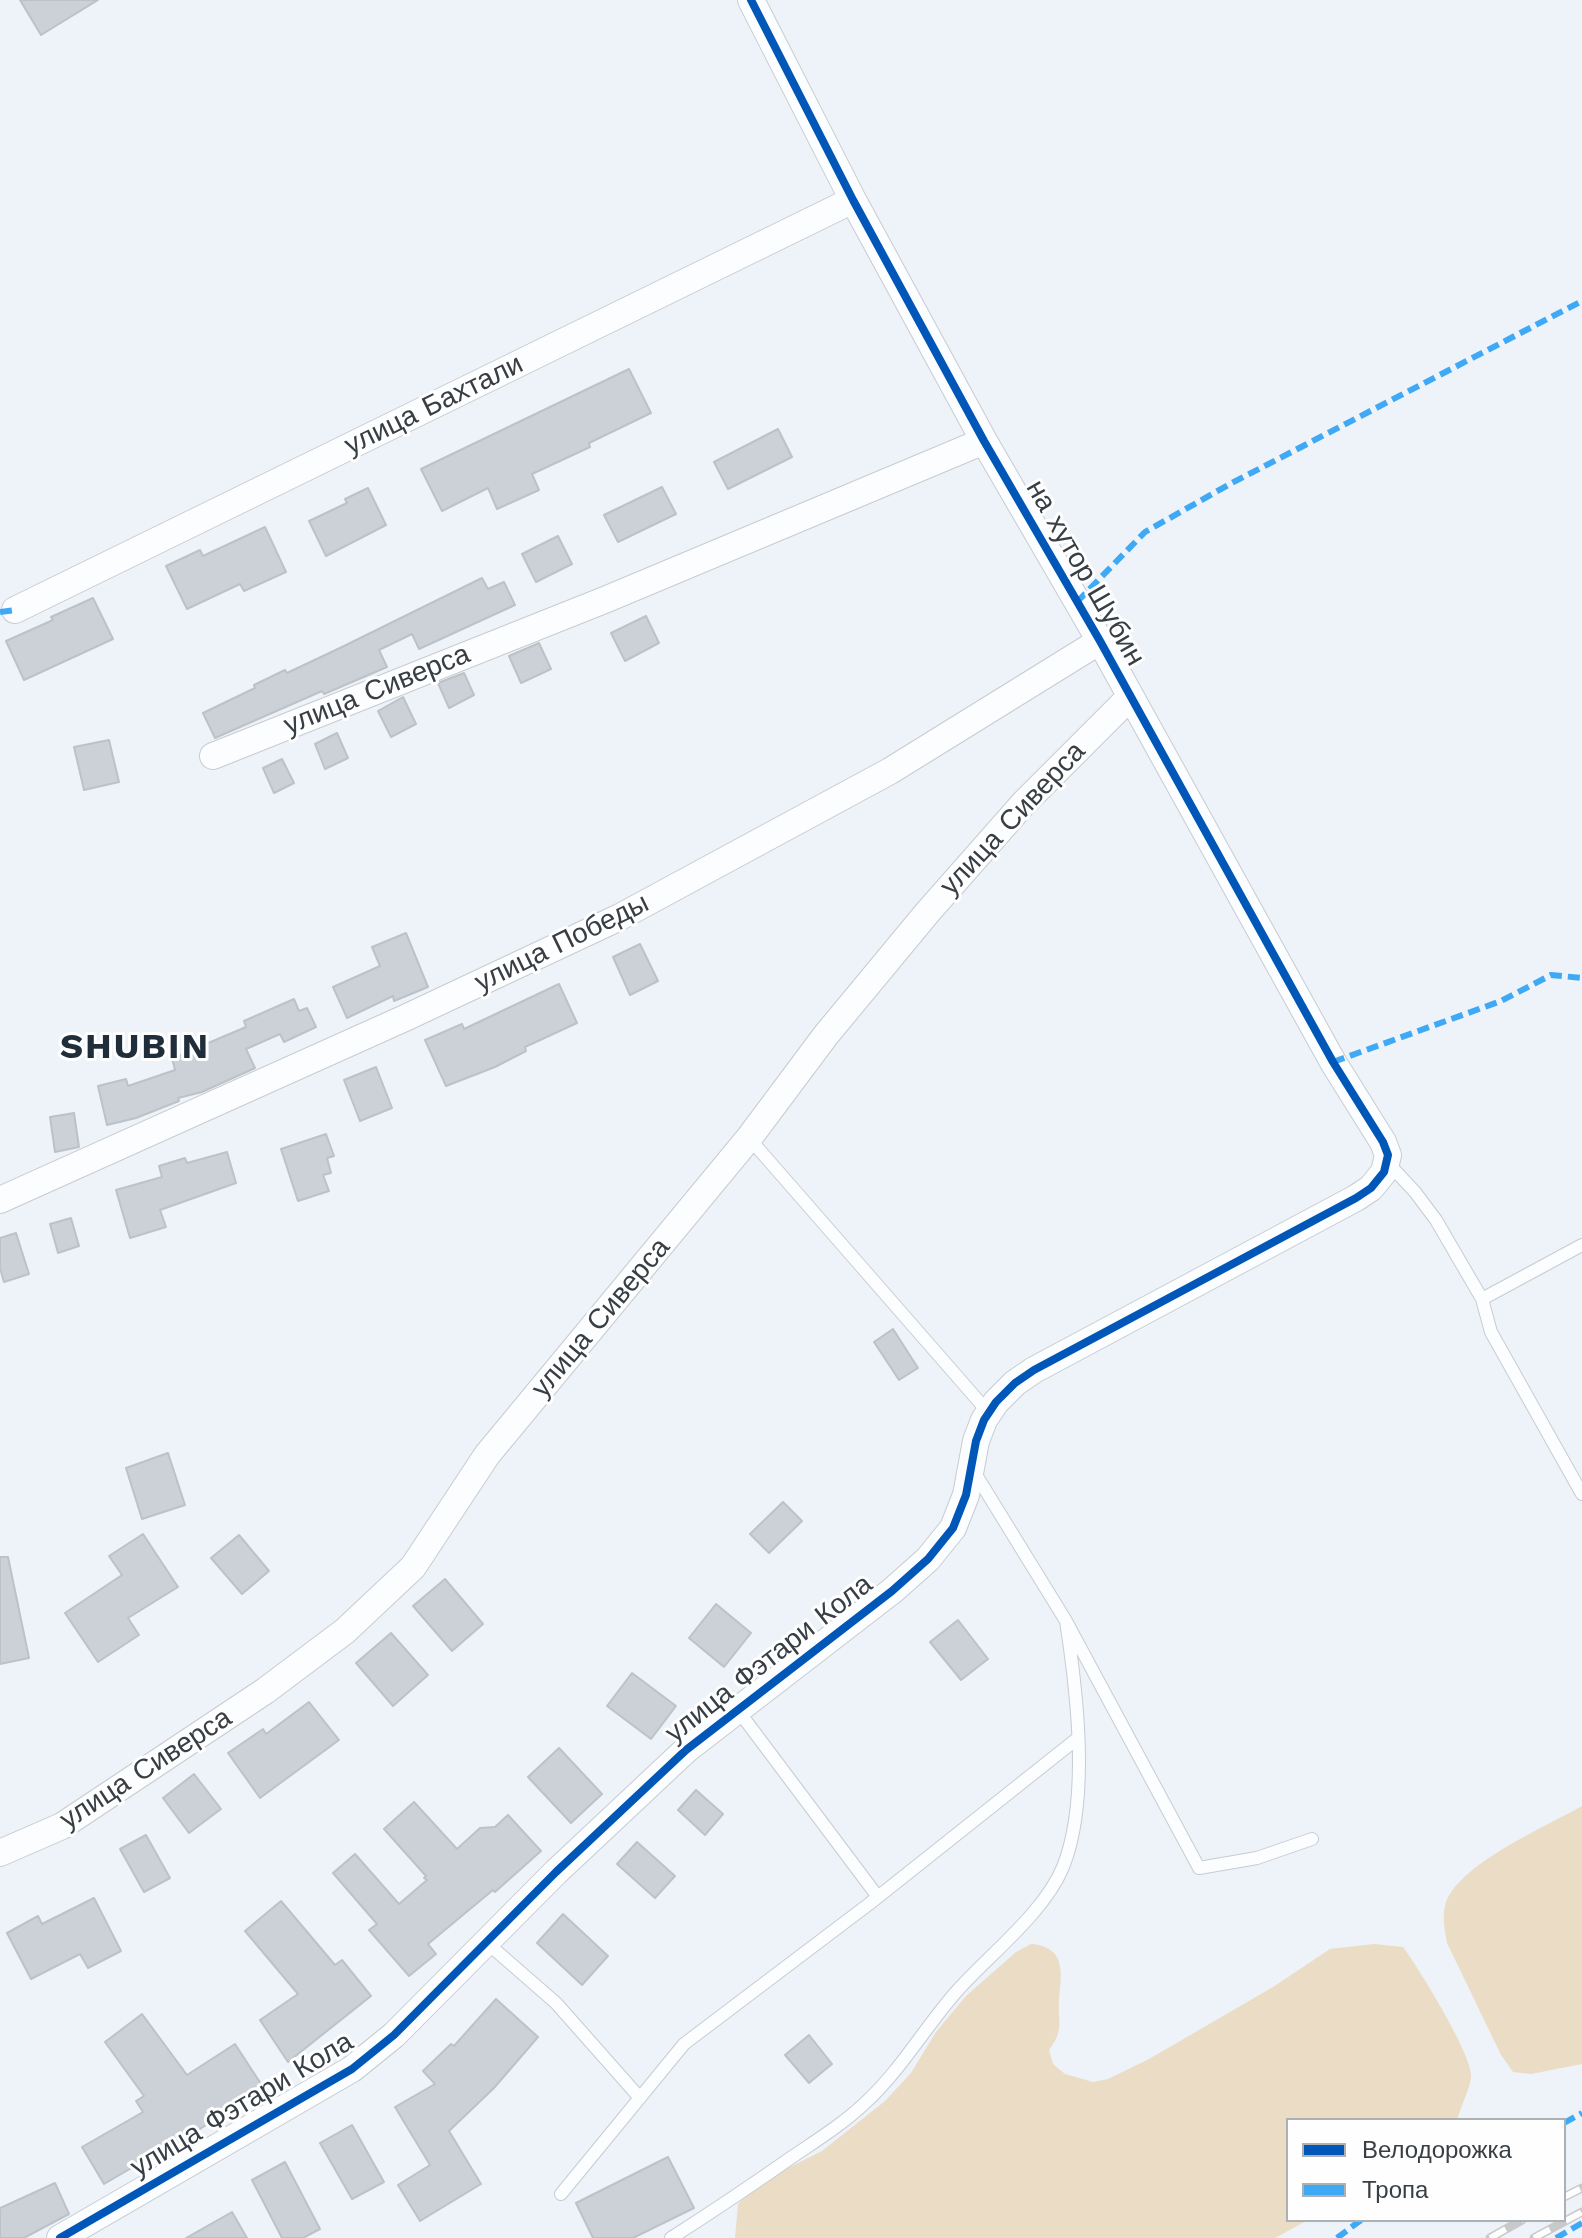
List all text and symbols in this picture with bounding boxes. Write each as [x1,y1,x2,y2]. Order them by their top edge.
street label: улица Бахтали [339,347,529,463]
street label: на хутор Шубин [1018,474,1152,672]
street label: улица Сиверса [279,637,475,743]
street label: улица Сиверса [933,735,1093,903]
street label: улица Победы [470,886,654,1000]
district label: SHUBIN [60,1025,210,1069]
street label: улица Сиверса [525,1231,677,1405]
street label: улица Фэтари Кола [659,1568,879,1750]
street label: улица Сиверса [54,1701,238,1837]
street label: улица Фэтари Кола [125,2025,359,2185]
legend [1286,2118,1566,2222]
text: Велодорожка [1362,2136,1512,2164]
text: Тропа [1362,2176,1428,2204]

